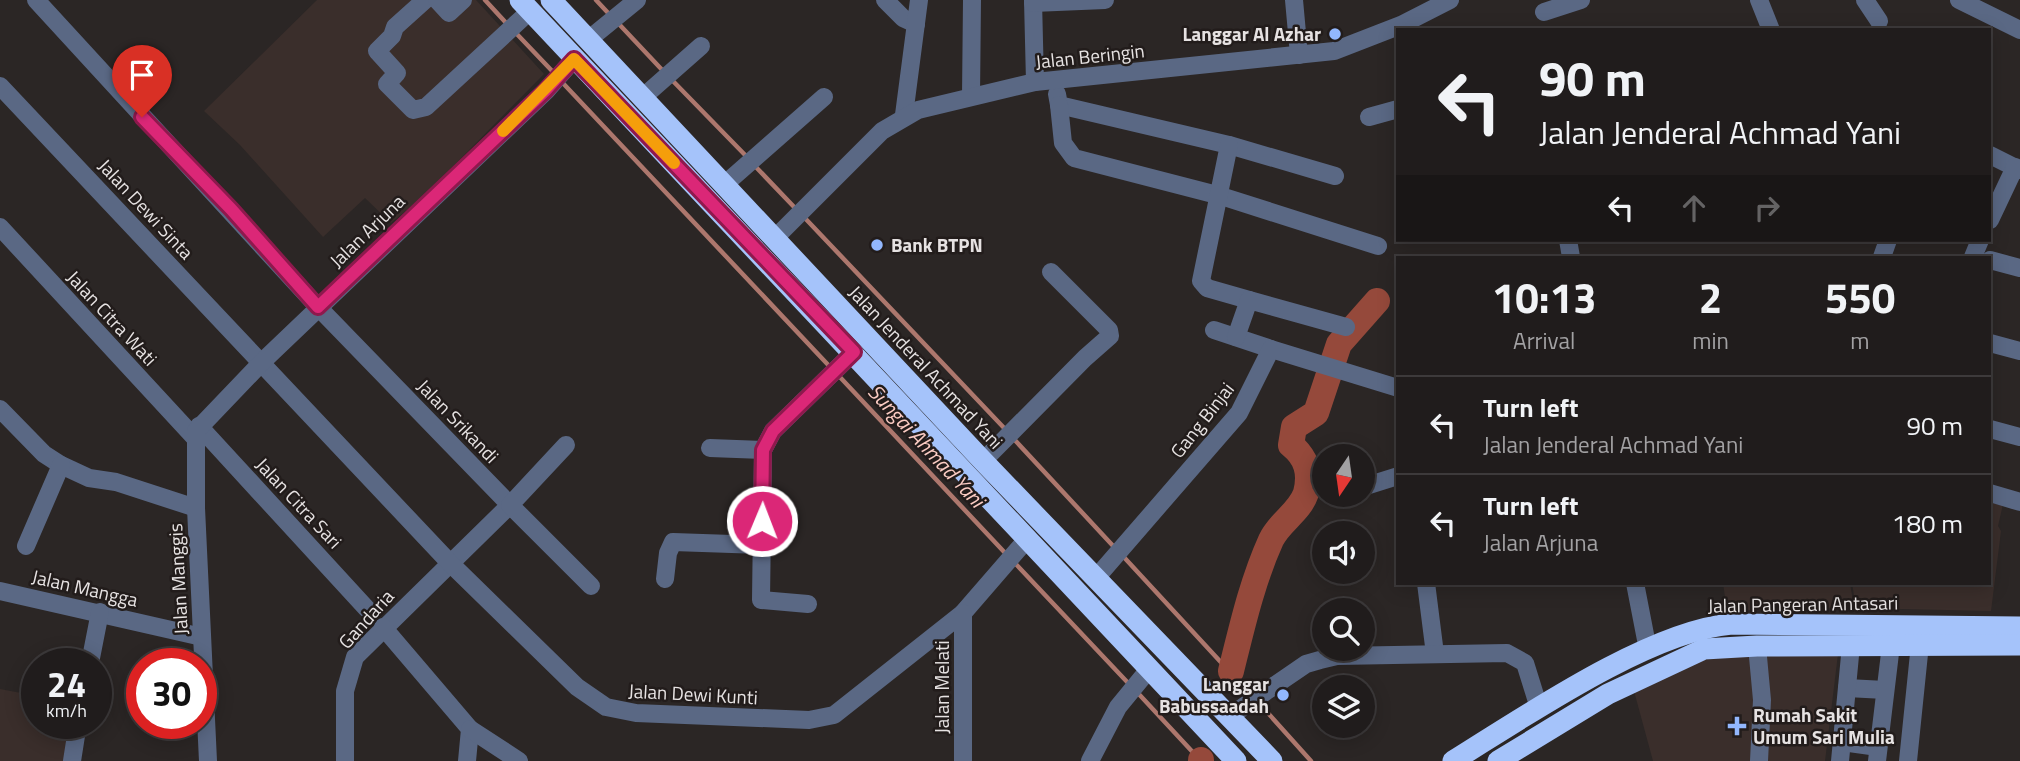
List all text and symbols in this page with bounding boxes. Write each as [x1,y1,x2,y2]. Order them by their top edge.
place label: Langgar Al Azhar [1182,19,1321,48]
marker: Langgar Al Azhar [1327,26,1343,42]
street label: Jalan Beringin [1034,35,1146,76]
text: 90 m [1539,40,1646,115]
pin [112,45,172,117]
icon: arrive [123,56,161,94]
icon: left [1424,56,1515,147]
text: Jalan Jenderal Achmad Yani [1539,108,1901,156]
street label: Jalan Dewi Sinta [92,152,201,266]
street label: Jalan Arjuna [322,187,411,274]
icon: left [1602,189,1640,227]
icon: ahead [1675,189,1713,227]
icon: right [1748,189,1786,227]
place label: Bank BTPN [891,230,983,259]
marker: Bank BTPN [869,237,885,253]
street label: Jalan Citra Wati [60,263,164,372]
text: 10:13 [1492,265,1597,329]
text: 2 [1699,265,1722,329]
text: 550 [1825,265,1895,329]
street label: Jalan Jenderal Achmad Yani [842,278,1010,455]
text: Arrival [1513,323,1575,358]
text: min [1692,323,1729,358]
text: m [1850,323,1870,358]
street label: Jalan Srikandi [411,372,506,469]
water label: Sungai Ahmad Yani [861,376,994,516]
street label: Gang Binjai [1163,376,1241,464]
text: Turn left [1483,388,1578,427]
icon: left [1424,406,1462,444]
text: 90 m [1906,406,1963,445]
text: Jalan Jenderal Achmad Yani [1483,427,1743,462]
north arrow [1312,444,1376,508]
map controls [1312,444,1375,738]
street label: Jalan Citra Sari [249,451,349,555]
position arrow [725,484,799,558]
text: Turn left [1483,486,1578,525]
icon: left [1424,504,1462,542]
text: 180 m [1892,504,1963,543]
button: sound [1312,521,1375,584]
street label: Jalan Manggis [160,522,195,635]
text: Jalan Arjuna [1483,525,1598,560]
street label: Jalan Mangga [29,561,141,614]
street label: Gandaria [331,582,401,655]
street label: Jalan Pangeran Antasari [1707,587,1899,620]
button: search [1312,598,1375,661]
street label: Jalan Melati [927,640,956,734]
speed limit sign: 30 [126,648,217,739]
text: 24 [47,657,86,711]
place label: Langgar Babussaadah [1159,669,1269,720]
button: layers [1312,675,1375,738]
street label: Jalan Dewi Kunti [628,676,758,711]
marker: Langgar Babussaadah [1275,687,1291,703]
text: km/h [46,697,87,724]
place label: Rumah Sakit Umum Sari Mulia [1753,700,1895,751]
marker: Rumah Sakit Umum Sari Mulia [1727,716,1747,736]

